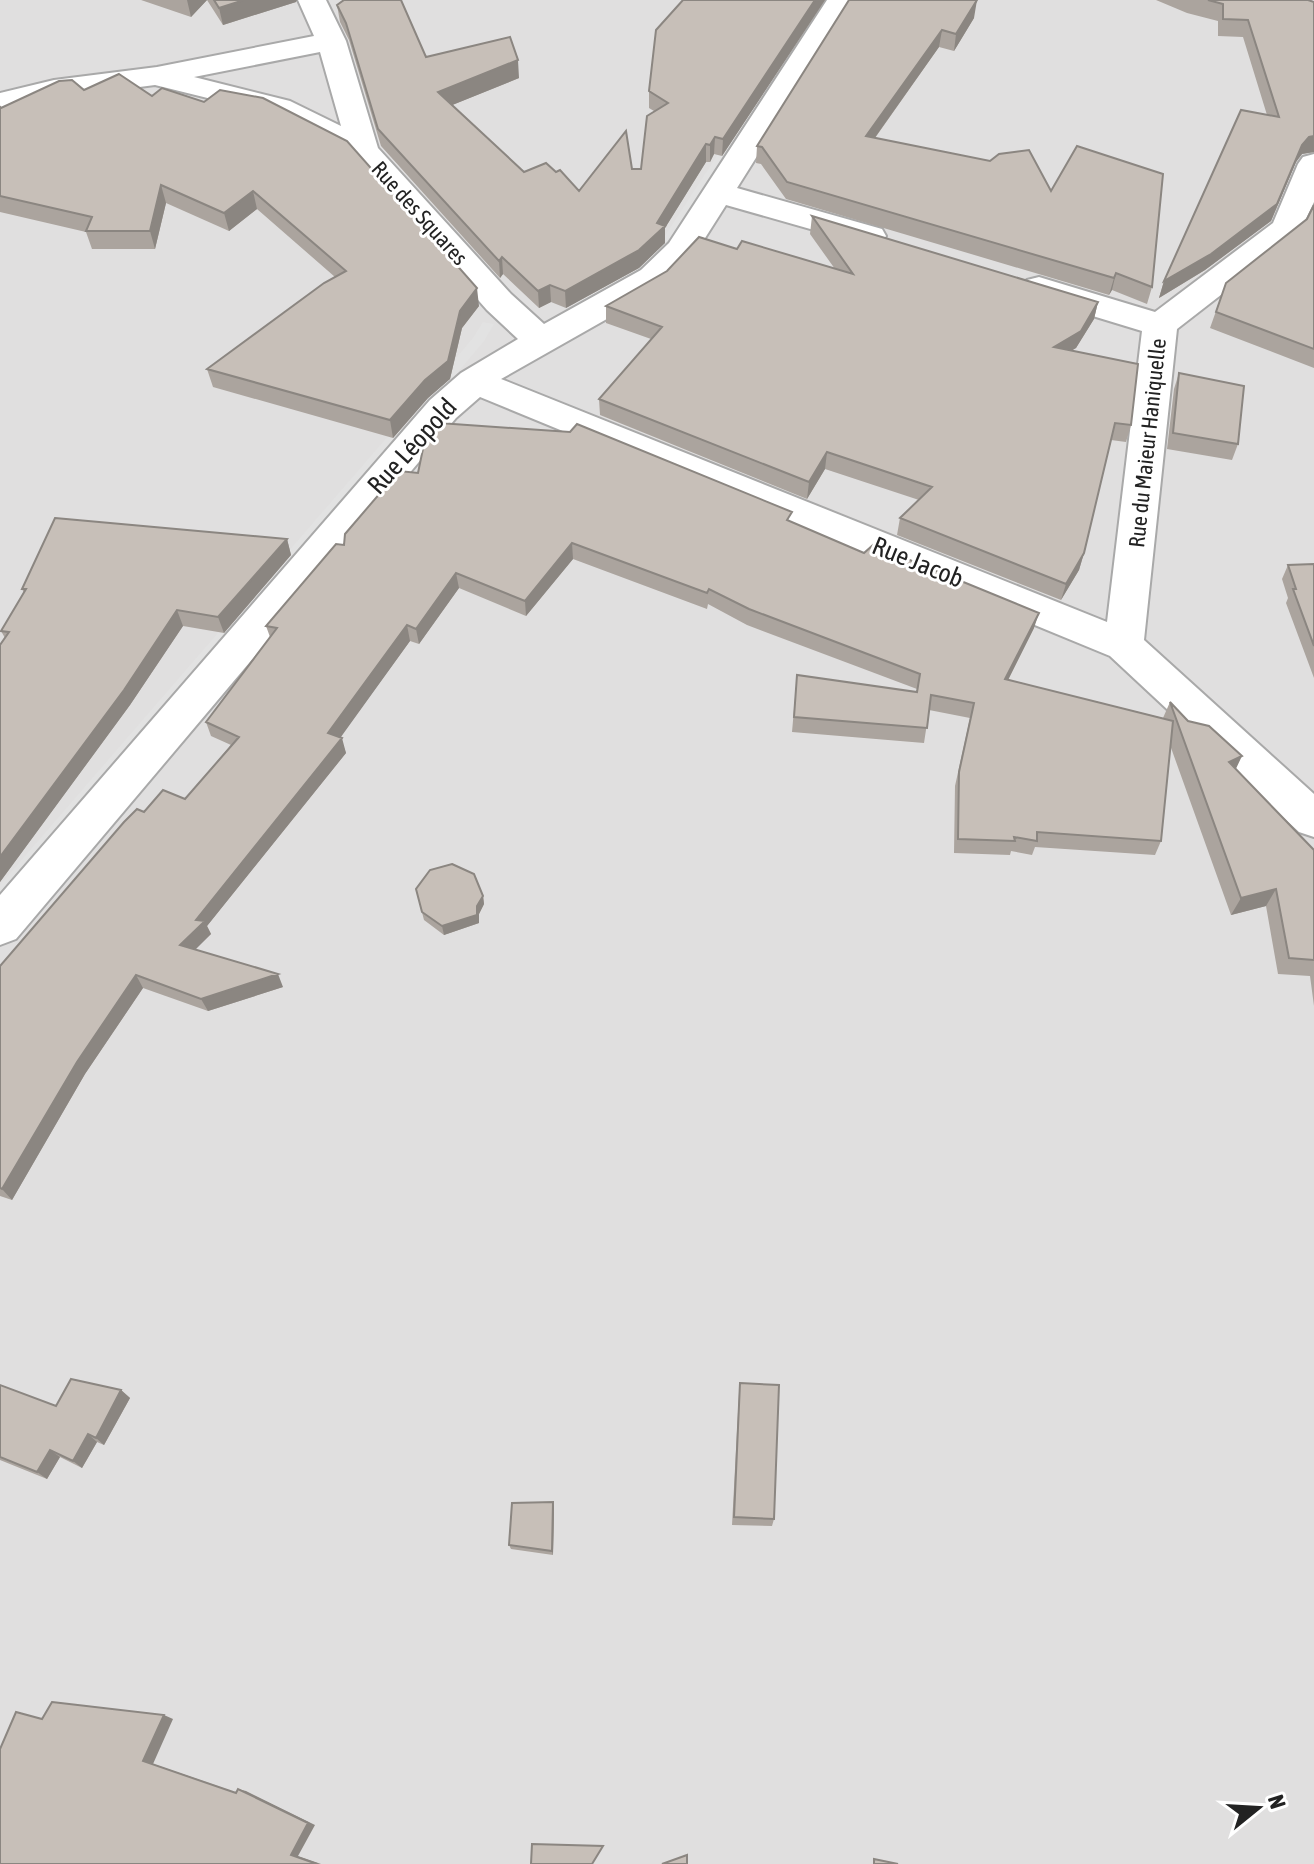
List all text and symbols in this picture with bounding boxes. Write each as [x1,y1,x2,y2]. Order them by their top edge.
street label: Rue des Squares [367,156,474,270]
street label: Rue du Maieur Haniquelle [1123,337,1171,549]
street label: Rue Léopold [361,392,463,500]
street label: Rue Jacob [868,530,968,594]
north arrow [1218,1768,1298,1848]
text: N [1263,1792,1291,1812]

